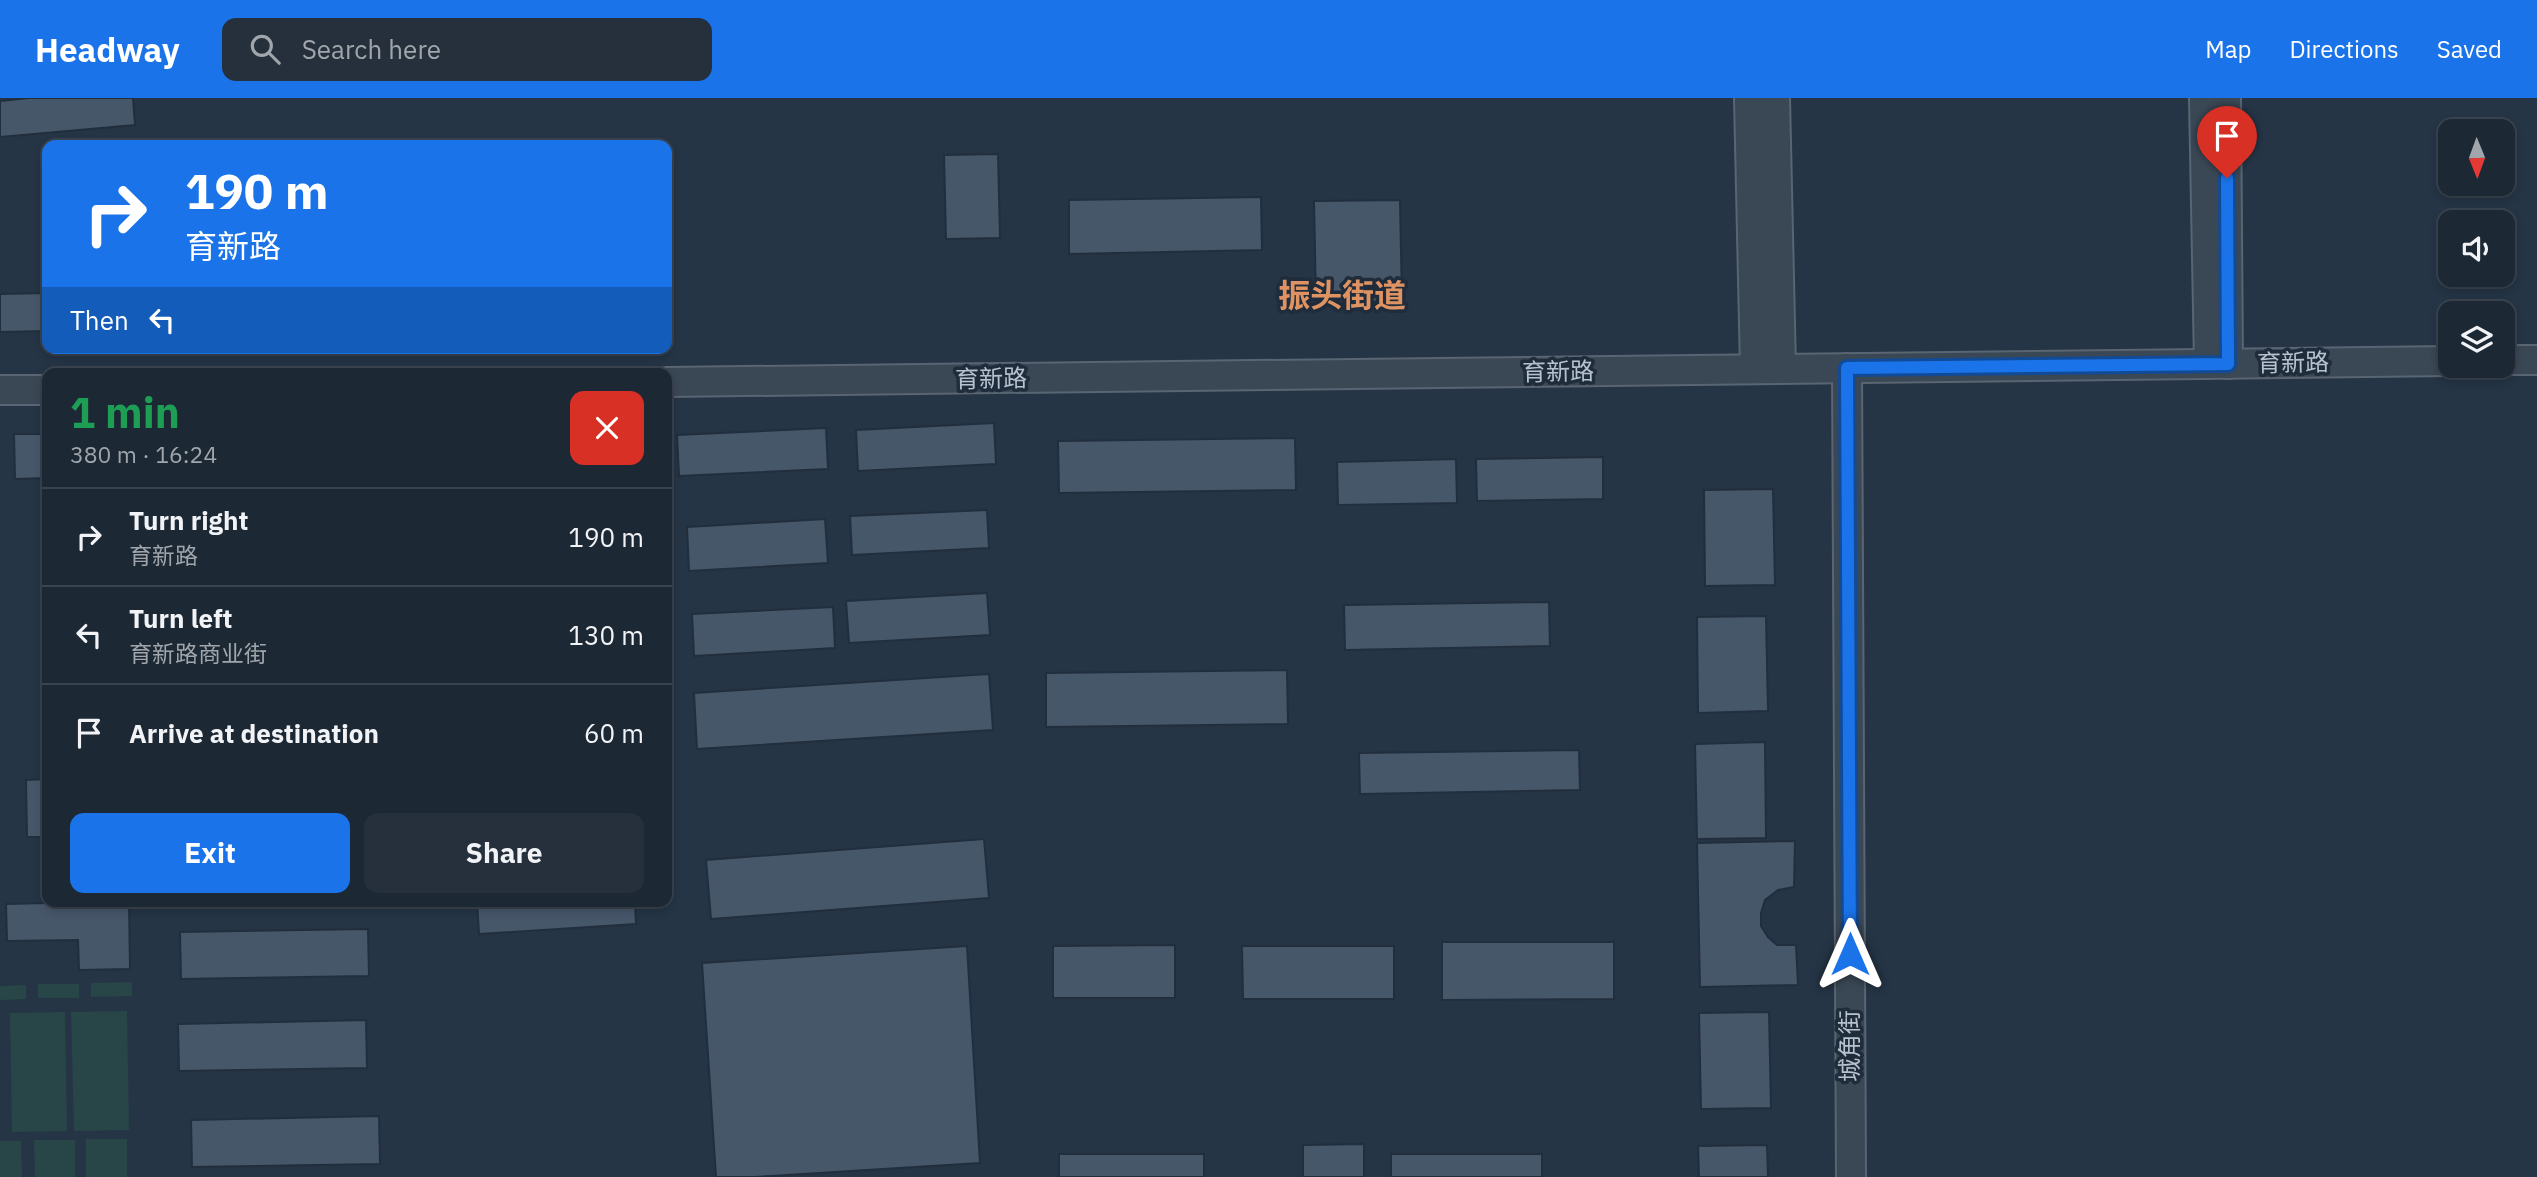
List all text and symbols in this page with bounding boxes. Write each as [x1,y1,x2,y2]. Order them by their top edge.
search box [222,18,712,81]
text: Headway [35,28,180,71]
icon: search [246,30,284,68]
text: Search here [302,32,441,66]
text: Map [2205,33,2251,65]
text: Directions [2289,33,2399,65]
text: Saved [2437,33,2502,65]
pin [2197,106,2257,178]
icon: arrive [2208,117,2246,155]
north arrow [2438,119,2515,196]
map controls [2438,119,2515,378]
text: 190 m [185,159,329,222]
icon: right [70,168,161,259]
button: sound [2438,210,2515,287]
text: 育新路 [185,225,281,267]
district label: 振头街道 [1278,274,1406,316]
icon: left [143,301,181,339]
button: layers [2438,301,2515,378]
text: Then [70,303,129,337]
street label: 育新路 [2257,345,2329,379]
street label: 育新路 [1522,354,1594,388]
street label: 育新路 [955,361,1027,395]
text: 1 min [70,385,180,440]
button: close [570,391,644,465]
text: 380 m · 16:24 [70,439,217,469]
text: Turn right [129,503,248,537]
icon: right [70,518,108,556]
text: 190 m [568,520,644,554]
text: 育新路 [129,540,198,570]
text: Turn left [129,601,232,635]
icon: left [70,616,108,654]
text: 130 m [568,618,644,652]
text: 育新路商业街 [129,638,267,668]
icon: arrive [70,714,108,752]
text: Arrive at destination [129,716,379,750]
text: 60 m [584,716,644,750]
button: Exit [70,813,350,893]
button: Share [364,813,644,893]
position arrow [1813,917,1887,991]
street label: 城角街 [1833,1010,1865,1082]

